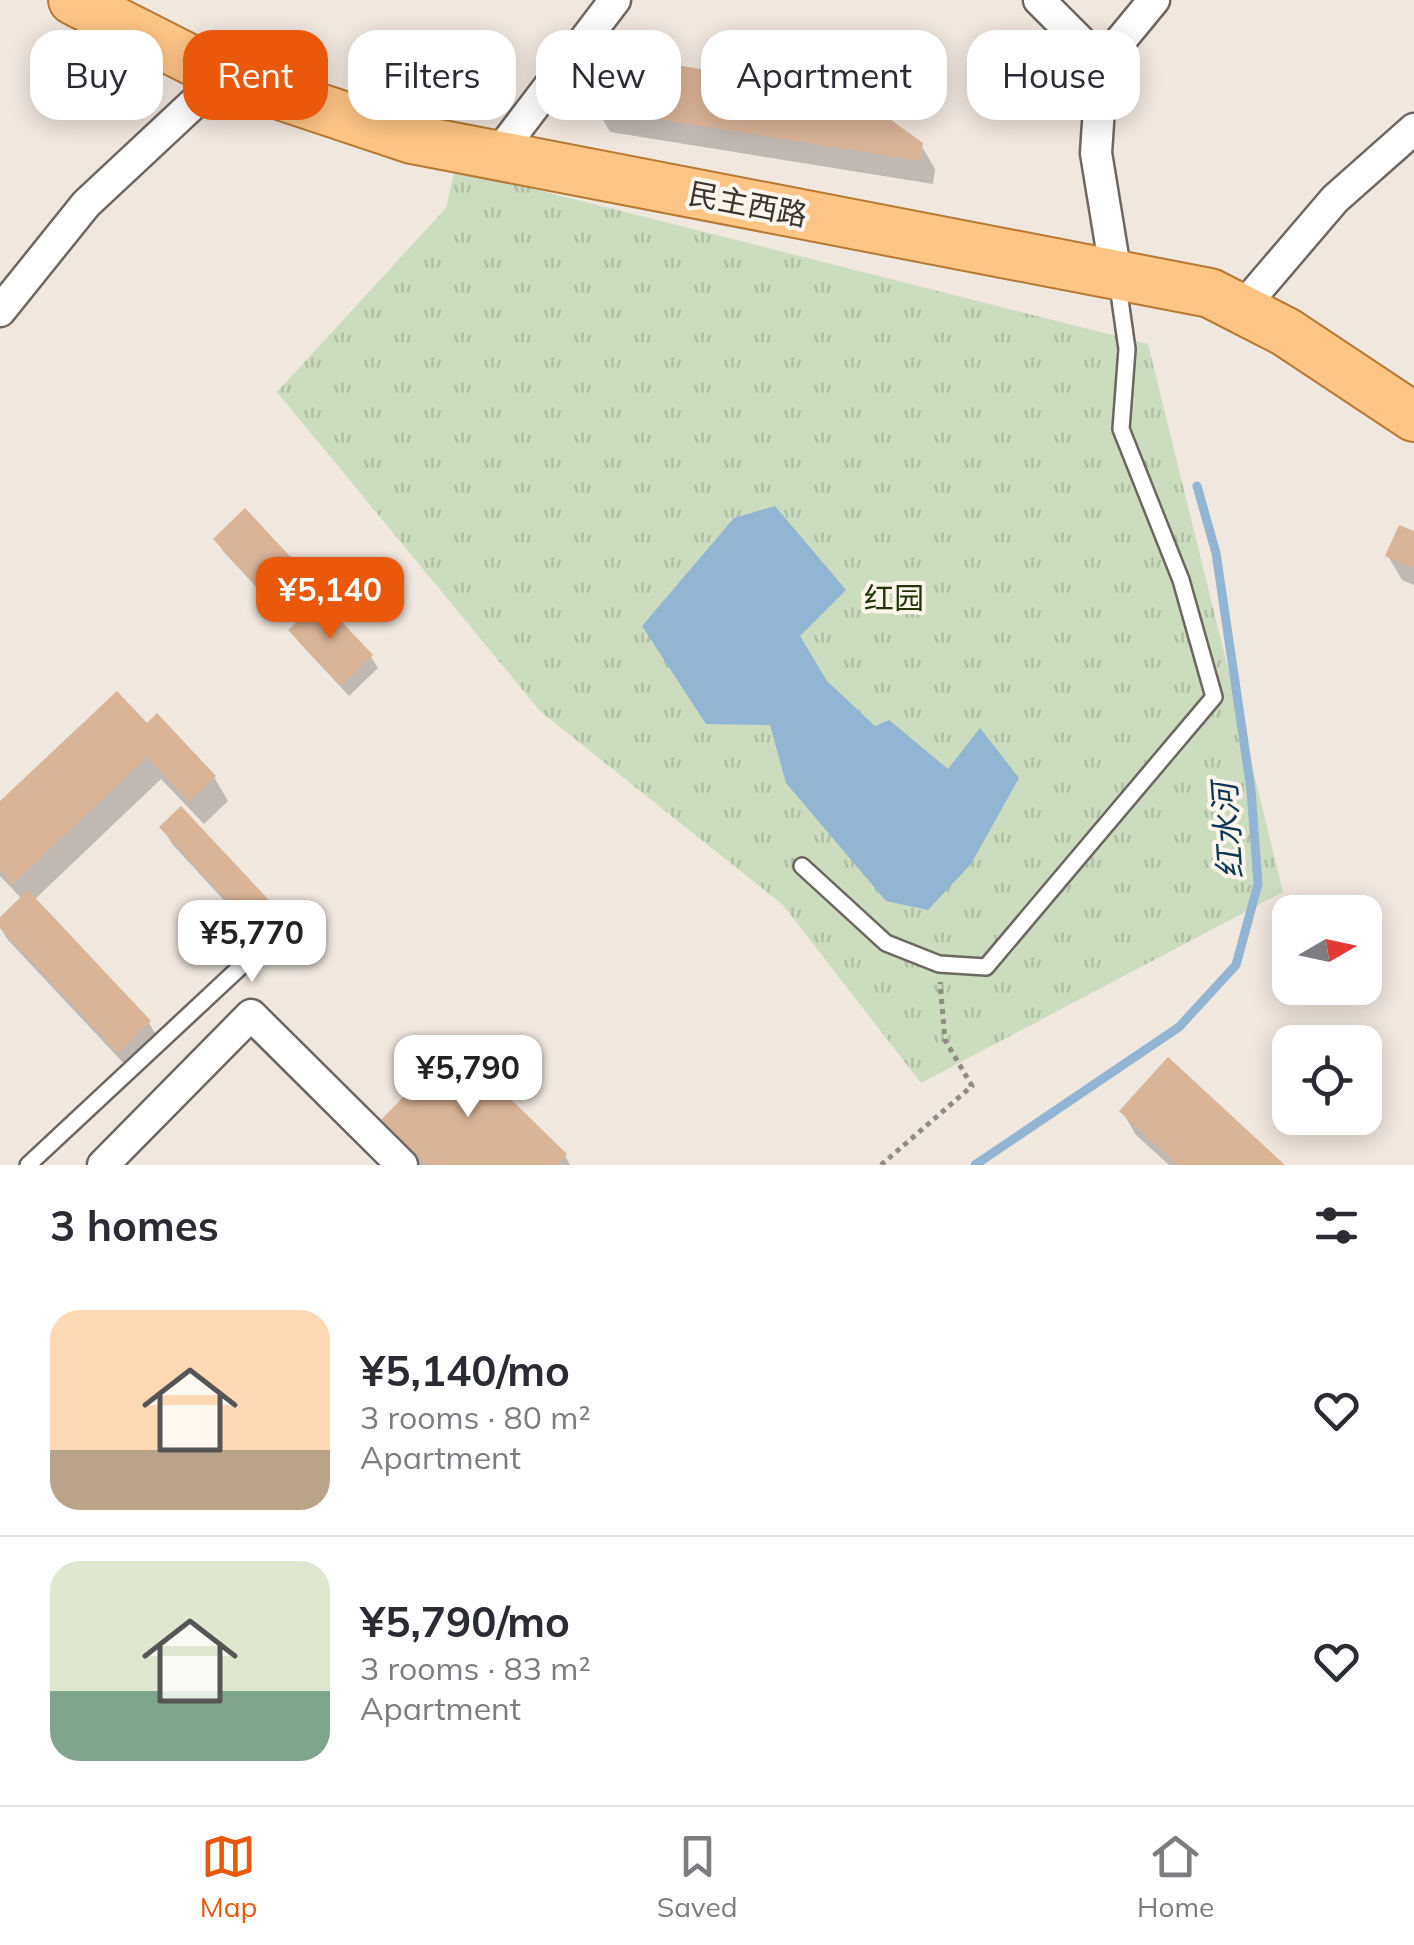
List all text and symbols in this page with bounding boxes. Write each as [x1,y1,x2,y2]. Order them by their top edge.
chip: Buy [30,30,163,120]
chip: Rent [183,30,328,120]
chip: Filters [348,30,516,120]
chip: New [536,30,681,120]
chip: Apartment [701,30,947,120]
chip: House [967,30,1140,120]
street label: 民主西路 [685,174,811,234]
pin: ¥5,140 [249,557,411,642]
text: ¥5,140 [278,569,382,609]
park label: 红园 [864,579,924,617]
water label: 红水河 [1203,776,1250,880]
north arrow [1272,895,1382,1005]
map controls [1272,895,1382,1135]
pin: ¥5,770 [171,900,333,985]
text: ¥5,770 [200,912,304,952]
button: locate [1272,1025,1382,1135]
pin: ¥5,790 [387,1035,549,1120]
text: ¥5,790 [416,1047,520,1087]
icon: filters [1309,1198,1364,1253]
text: 3 homes [50,1199,219,1252]
text: ¥5,140/mo [360,1344,570,1397]
icon: home [130,1350,250,1470]
icon: heart [1309,1383,1364,1438]
text: 3 rooms · 80 m² [360,1397,591,1437]
text: Apartment [360,1437,521,1477]
text: ¥5,790/mo [360,1595,570,1648]
icon: home [130,1601,250,1721]
icon: heart [1309,1634,1364,1689]
text: 3 rooms · 83 m² [360,1648,591,1688]
text: Apartment [360,1688,521,1728]
tab: Map [200,1829,257,1924]
tab: Saved [657,1829,738,1924]
tab: Home [1137,1829,1214,1924]

